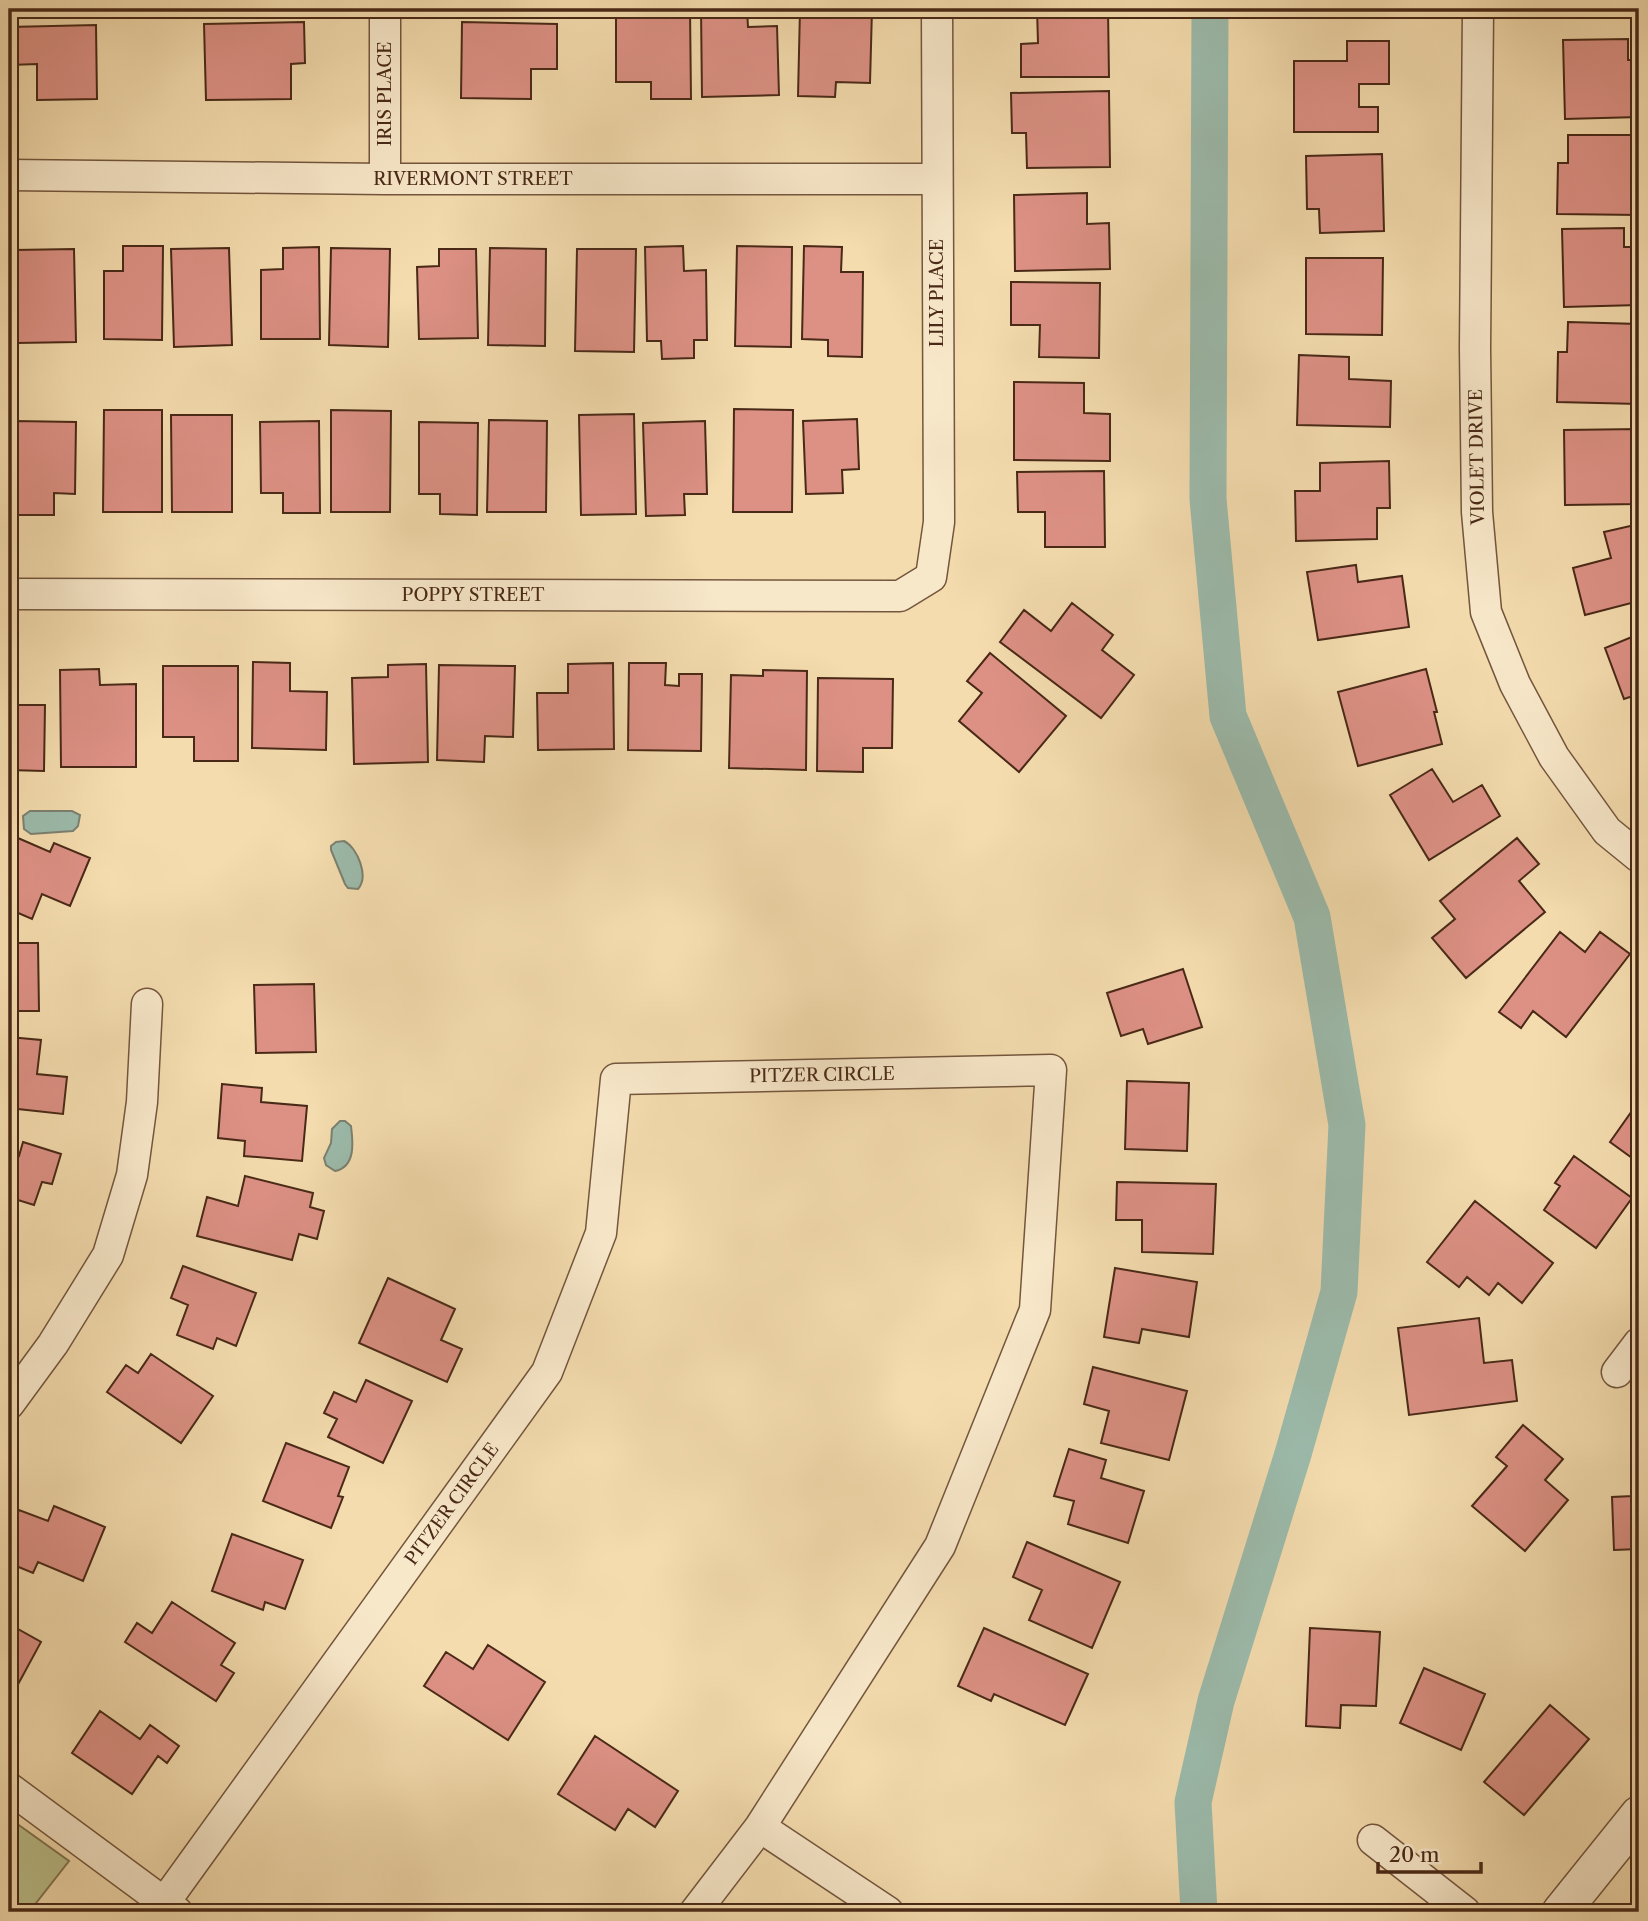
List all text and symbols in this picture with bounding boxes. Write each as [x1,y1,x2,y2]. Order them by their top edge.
street label: IRIS PLACE [374,42,396,146]
street label: RIVERMONT STREET [373,168,573,190]
street label: LILY PLACE [926,239,948,347]
street label: VIOLET DRIVE [1465,389,1489,526]
street label: POPPY STREET [402,584,545,606]
street label: PITZER CIRCLE [749,1063,895,1087]
street label: PITZER CIRCLE [400,1439,504,1569]
scale bar [1378,1830,1482,1874]
text: 20 m [1389,1842,1440,1867]

